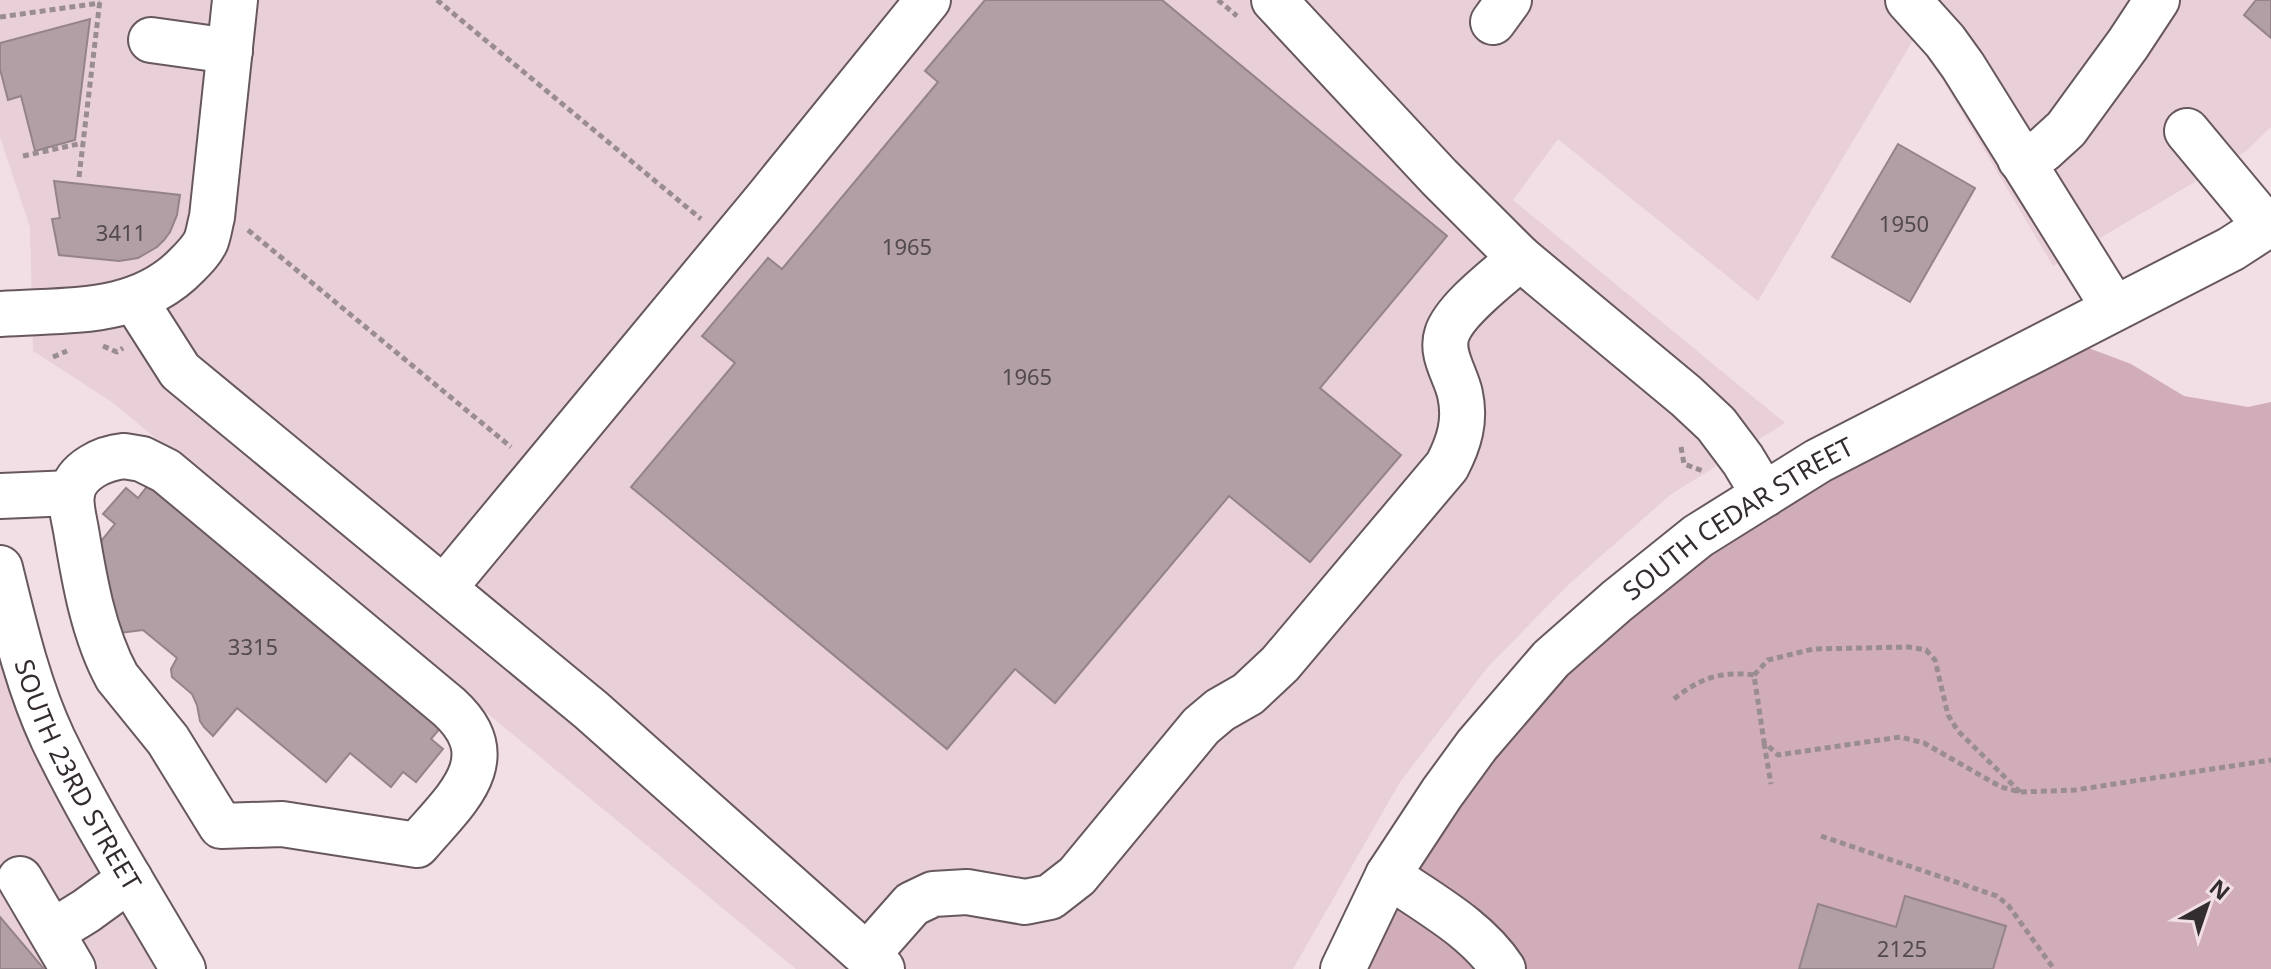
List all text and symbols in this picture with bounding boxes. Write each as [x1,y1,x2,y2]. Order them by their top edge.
house number: 1950 [1879,208,1929,238]
house number: 3411 [96,217,146,247]
house number: 1965 [882,231,932,261]
house number: 1965 [1002,361,1052,391]
street label: SOUTH CEDAR STREET [1614,428,1860,608]
house number: 3315 [228,631,278,661]
street label: SOUTH 23RD STREET [7,655,151,897]
north arrow [2167,865,2247,945]
text: N [2204,872,2237,906]
house number: 2125 [1877,933,1927,963]

